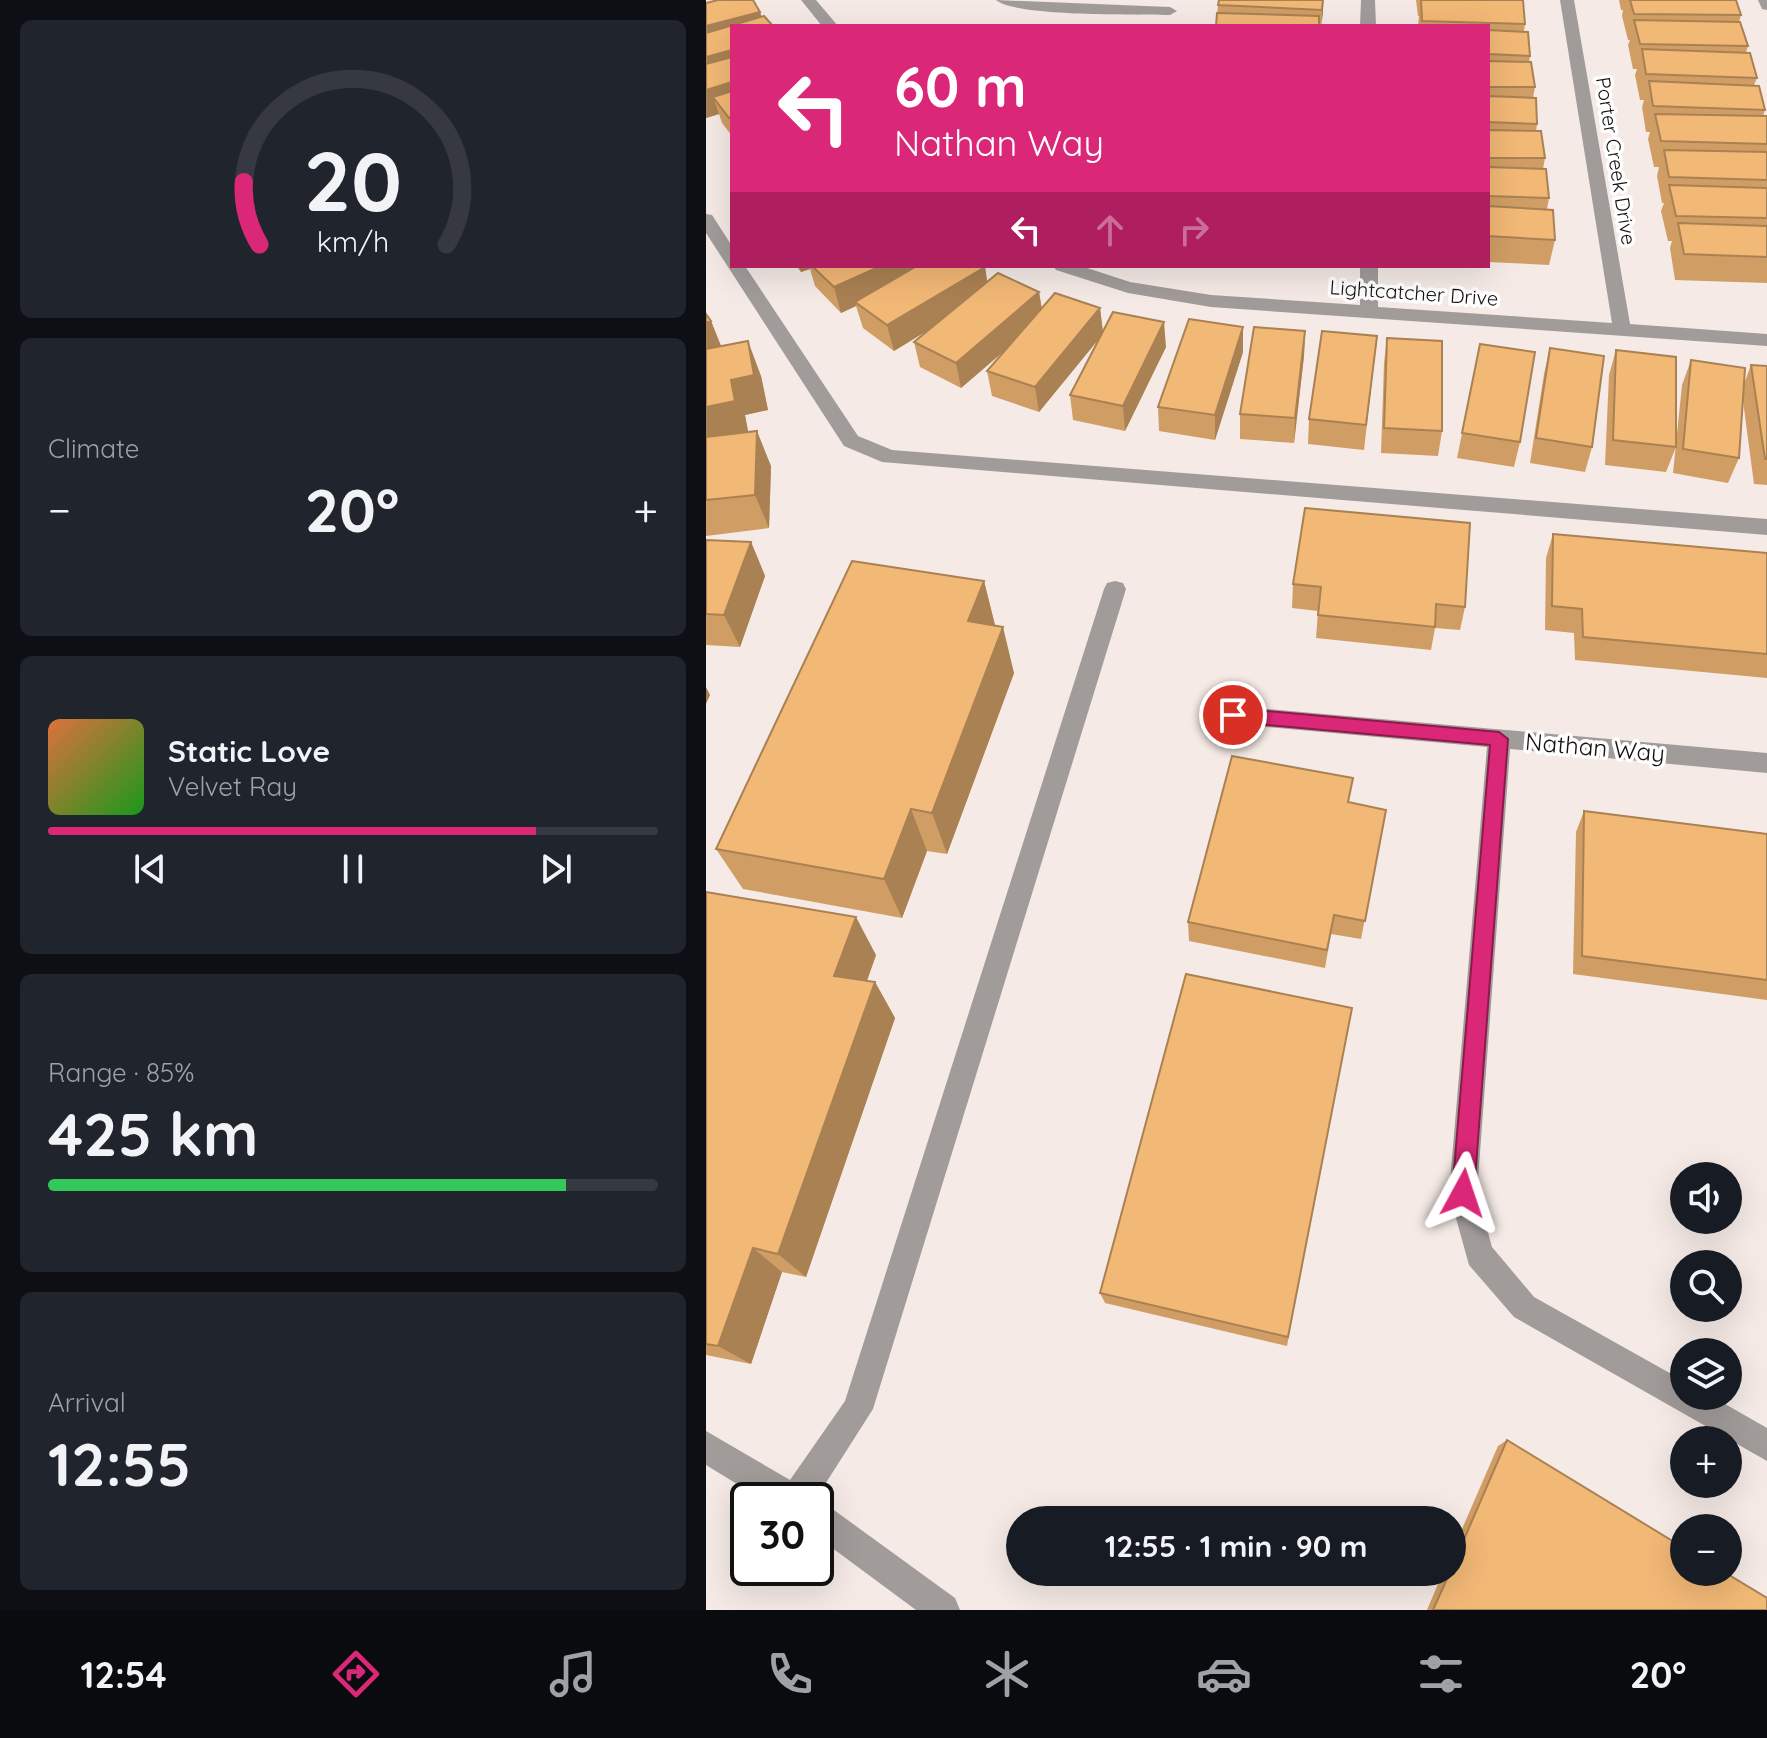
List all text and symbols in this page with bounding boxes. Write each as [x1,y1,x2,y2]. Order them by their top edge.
text: 60 m [894,51,1027,121]
icon: left [762,56,866,160]
street label: Porter Creek Drive [1591,75,1642,247]
text: Nathan Way [894,120,1104,165]
text: 20 [304,128,402,232]
icon: left [1004,208,1048,252]
icon: ahead [1088,208,1132,252]
icon: right [1172,208,1216,252]
text: km/h [317,223,389,259]
street label: Lightcatcher Drive [1329,274,1499,311]
text: Climate [48,432,139,465]
text: 20° [305,472,399,547]
text: − [48,482,71,537]
text: + [633,482,658,537]
pin [1199,681,1267,749]
icon: arrive [1211,693,1255,737]
street label: Nathan Way [1524,726,1666,768]
text: Static Love [168,732,330,770]
text: Velvet Ray [168,770,297,803]
icon: previous [128,847,172,891]
icon: pause [331,847,375,891]
icon: next [534,847,578,891]
text: Range · 85% [48,1056,194,1089]
text: 425 km [48,1096,258,1171]
position arrow [1421,1151,1505,1235]
map controls [1670,1162,1742,1586]
button: sound [1670,1162,1742,1234]
button: search [1670,1250,1742,1322]
button: layers [1670,1338,1742,1410]
text: Arrival [48,1386,126,1419]
text: 12:55 [48,1426,191,1501]
button: + [1670,1426,1742,1498]
speed limit sign: 30 [730,1482,834,1586]
button: − [1670,1514,1742,1586]
text: 12:55 · 1 min · 90 m [1105,1527,1367,1565]
icon: directions [328,1646,384,1702]
icon: music [545,1646,601,1702]
icon: phone [762,1646,818,1702]
icon: climate [979,1646,1035,1702]
icon: car [1196,1646,1252,1702]
icon: filters [1413,1646,1469,1702]
text: 12:54 [81,1652,167,1697]
text: 20° [1630,1652,1686,1697]

